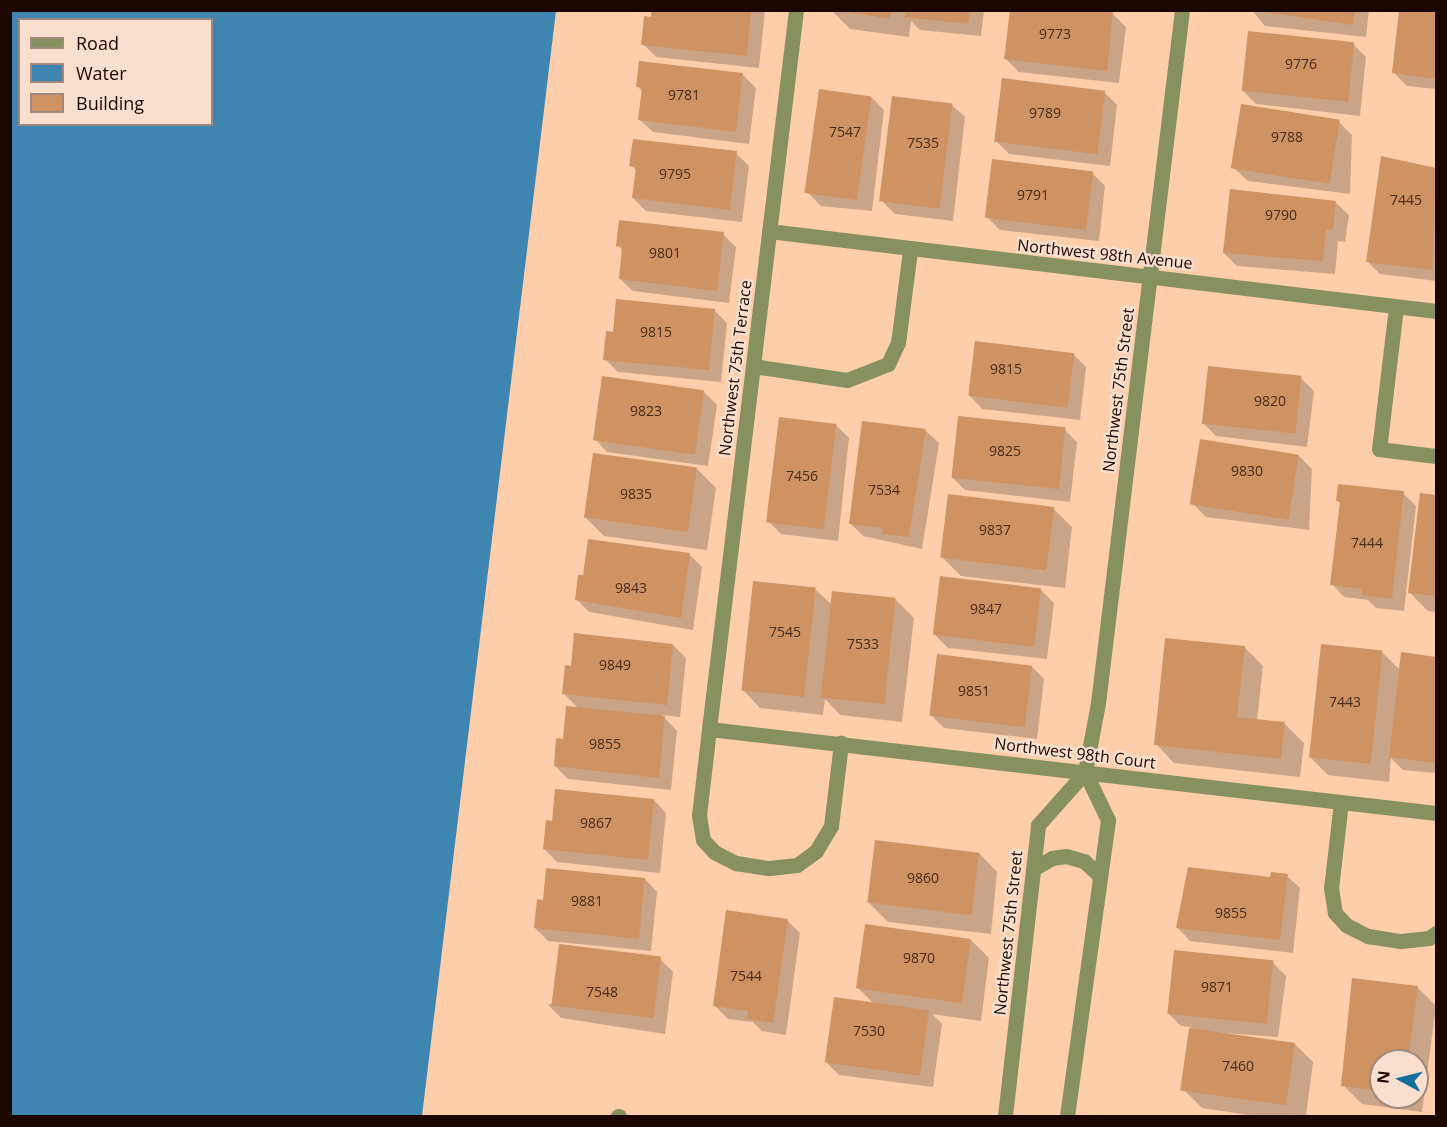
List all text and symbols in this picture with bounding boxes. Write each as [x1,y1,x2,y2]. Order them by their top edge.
legend [18,18,213,126]
house number: 9773 [1039,26,1071,42]
text: Road [76,31,119,55]
house number: 9776 [1285,56,1317,72]
text: Water [76,61,127,85]
house number: 9781 [668,87,700,103]
text: Building [76,91,144,115]
house number: 9789 [1029,105,1061,121]
house number: 7547 [829,124,861,140]
house number: 9788 [1271,129,1303,145]
house number: 7535 [907,135,939,151]
house number: 9795 [659,166,691,182]
house number: 9791 [1017,187,1049,203]
house number: 7445 [1390,192,1422,208]
house number: 9790 [1265,207,1297,223]
street label: Northwest 98th Avenue [1016,235,1194,273]
house number: 9801 [649,245,681,261]
street label: Northwest 75th Terrace [715,279,755,457]
street label: Northwest 75th Street [1098,307,1138,473]
house number: 9815 [640,324,672,340]
house number: 9815 [990,361,1022,377]
house number: 9820 [1254,393,1286,409]
house number: 9823 [630,403,662,419]
house number: 9825 [989,443,1021,459]
house number: 9830 [1231,463,1263,479]
house number: 7456 [786,468,818,484]
house number: 7534 [868,482,900,498]
house number: 9835 [620,486,652,502]
house number: 9837 [979,522,1011,538]
house number: 7444 [1351,535,1383,551]
house number: 9843 [615,580,647,596]
house number: 9847 [970,601,1002,617]
house number: 7545 [769,624,801,640]
house number: 7533 [847,636,879,652]
house number: 9849 [599,657,631,673]
house number: 9851 [958,683,990,699]
house number: 7443 [1329,694,1361,710]
street label: Northwest 98th Court [993,734,1157,772]
house number: 9855 [589,736,621,752]
house number: 9867 [580,815,612,831]
street label: Northwest 75th Street [990,850,1026,1016]
house number: 9860 [907,870,939,886]
house number: 9881 [571,893,603,909]
house number: 9855 [1215,905,1247,921]
house number: 9870 [903,950,935,966]
house number: 7544 [730,968,762,984]
house number: 9871 [1201,979,1233,995]
house number: 7548 [586,984,618,1000]
house number: 7530 [853,1023,885,1039]
north arrow [1369,1049,1429,1109]
house number: 7460 [1222,1058,1254,1074]
text: N [1371,1069,1395,1085]

